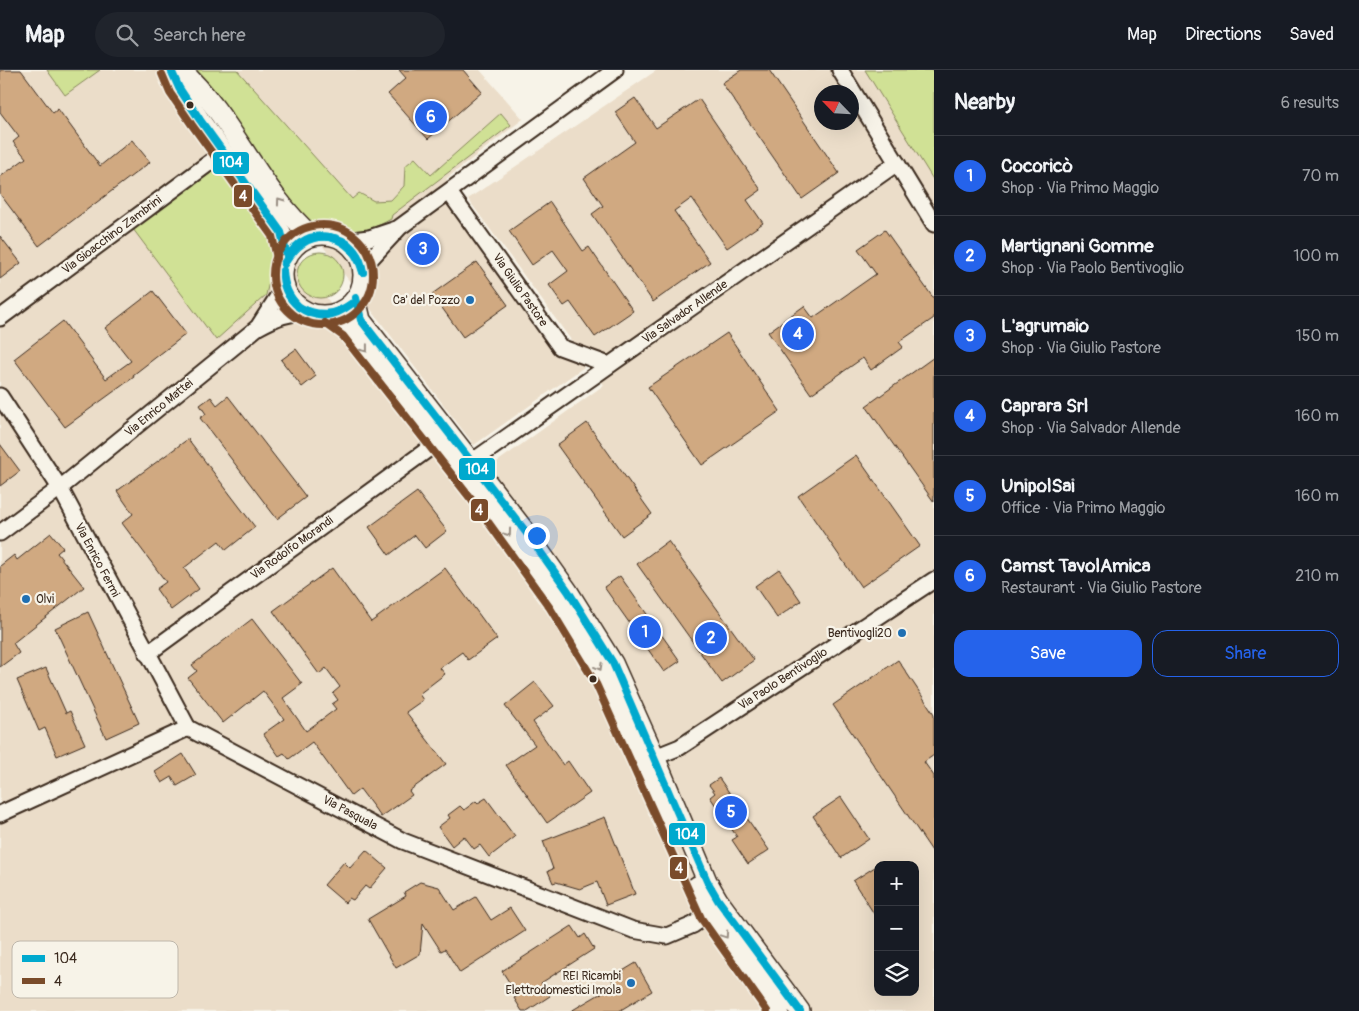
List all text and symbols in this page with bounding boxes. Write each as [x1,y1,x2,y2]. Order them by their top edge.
search box [95,12,445,57]
text: Map [25,20,65,49]
icon: search [113,21,141,49]
text: Search here [153,23,246,47]
text: Map [1127,23,1157,46]
text: Directions [1185,23,1261,46]
text: Saved [1289,23,1334,46]
north arrow [814,85,859,130]
text: Nearby [954,89,1015,116]
text: 6 results [1281,93,1339,113]
pin: 6 [415,98,447,136]
unlabelled marker [185,100,195,110]
line badge: 104 [212,151,250,175]
text: 104 [219,154,243,171]
text: Cocoricò [1001,154,1073,178]
text: 1 [967,166,973,186]
text: 70 m [1302,166,1339,186]
text: Shop · Via Primo Maggio [1001,178,1159,198]
line badge: 4 [233,184,253,208]
text: 4 [239,188,248,205]
street label: Via Gioacchino Zambrini [59,193,165,277]
one-way arrow [277,198,285,207]
pin: 3 [407,230,439,268]
text: Martignani Gomme [1001,234,1154,258]
text: 2 [966,246,974,266]
text: 100 m [1293,246,1339,266]
street label: Via Giulio Pastore [489,250,551,330]
text: Shop · Via Paolo Bentivoglio [1001,258,1184,278]
street label: Via Salvador Allende [639,277,731,347]
place label: Ca' del Pozzo [393,293,461,308]
marker: Ca' del Pozzo [464,294,476,306]
text: L'agrumaio [1001,314,1089,338]
pin: 4 [782,315,814,353]
text: 3 [966,326,974,346]
text: 150 m [1295,326,1339,346]
text: Shop · Via Giulio Pastore [1001,338,1161,358]
one-way arrow [360,343,368,352]
street label: Via Enrico Mattei [122,376,196,440]
text: Caprara Srl [1001,394,1088,418]
text: 4 [965,406,975,426]
text: 160 m [1295,406,1339,426]
text: Shop · Via Salvador Allende [1001,418,1181,438]
line badge: 104 [458,457,496,481]
text: 104 [465,461,489,478]
text: UnipolSai [1001,474,1075,498]
text: 5 [966,486,974,506]
text: 160 m [1295,486,1339,506]
line badge: 4 [470,498,489,522]
text: Office · Via Primo Maggio [1001,498,1165,518]
text: 4 [475,502,484,519]
street label: Via Rodolfo Morandi [248,513,336,583]
street label: Via Enrico Fermi [71,520,123,600]
your location [524,523,550,549]
one-way arrow [502,527,511,537]
text: Camst TavolAmica [1001,554,1151,578]
text: 6 [965,566,975,586]
text: 210 m [1295,566,1339,586]
text: Restaurant · Via Giulio Pastore [1001,578,1202,598]
place label: Olvi [36,592,54,607]
marker: Olvi [20,593,32,605]
pin: 1 [629,613,661,651]
pin: 2 [695,619,727,657]
place label: Bentivogli20 [828,626,892,641]
marker: Bentivogli20 [896,627,908,639]
button: Save [954,630,1142,677]
button: Share [1152,630,1339,677]
street label: Via Paolo Bentivoglio [736,644,831,713]
one-way arrow [592,662,602,671]
unlabelled marker [588,674,598,684]
street label: Via Pasquala [320,792,380,834]
pin: 5 [715,793,747,831]
line badge: 104 [668,822,706,846]
text: 104 [675,826,699,843]
line badge: 4 [669,856,688,880]
text: 4 [675,860,684,877]
map controls [874,861,919,996]
button: + [874,861,919,906]
button: − [874,906,919,951]
one-way arrow [719,929,728,938]
legend [12,941,178,998]
text: 104 [54,950,77,967]
button: layers [874,951,919,996]
place label: REI Ricambi Elettrodomestici Imola [505,969,621,998]
text: 4 [54,973,62,990]
marker: REI Ricambi Elettrodomestici Imola [625,977,637,989]

